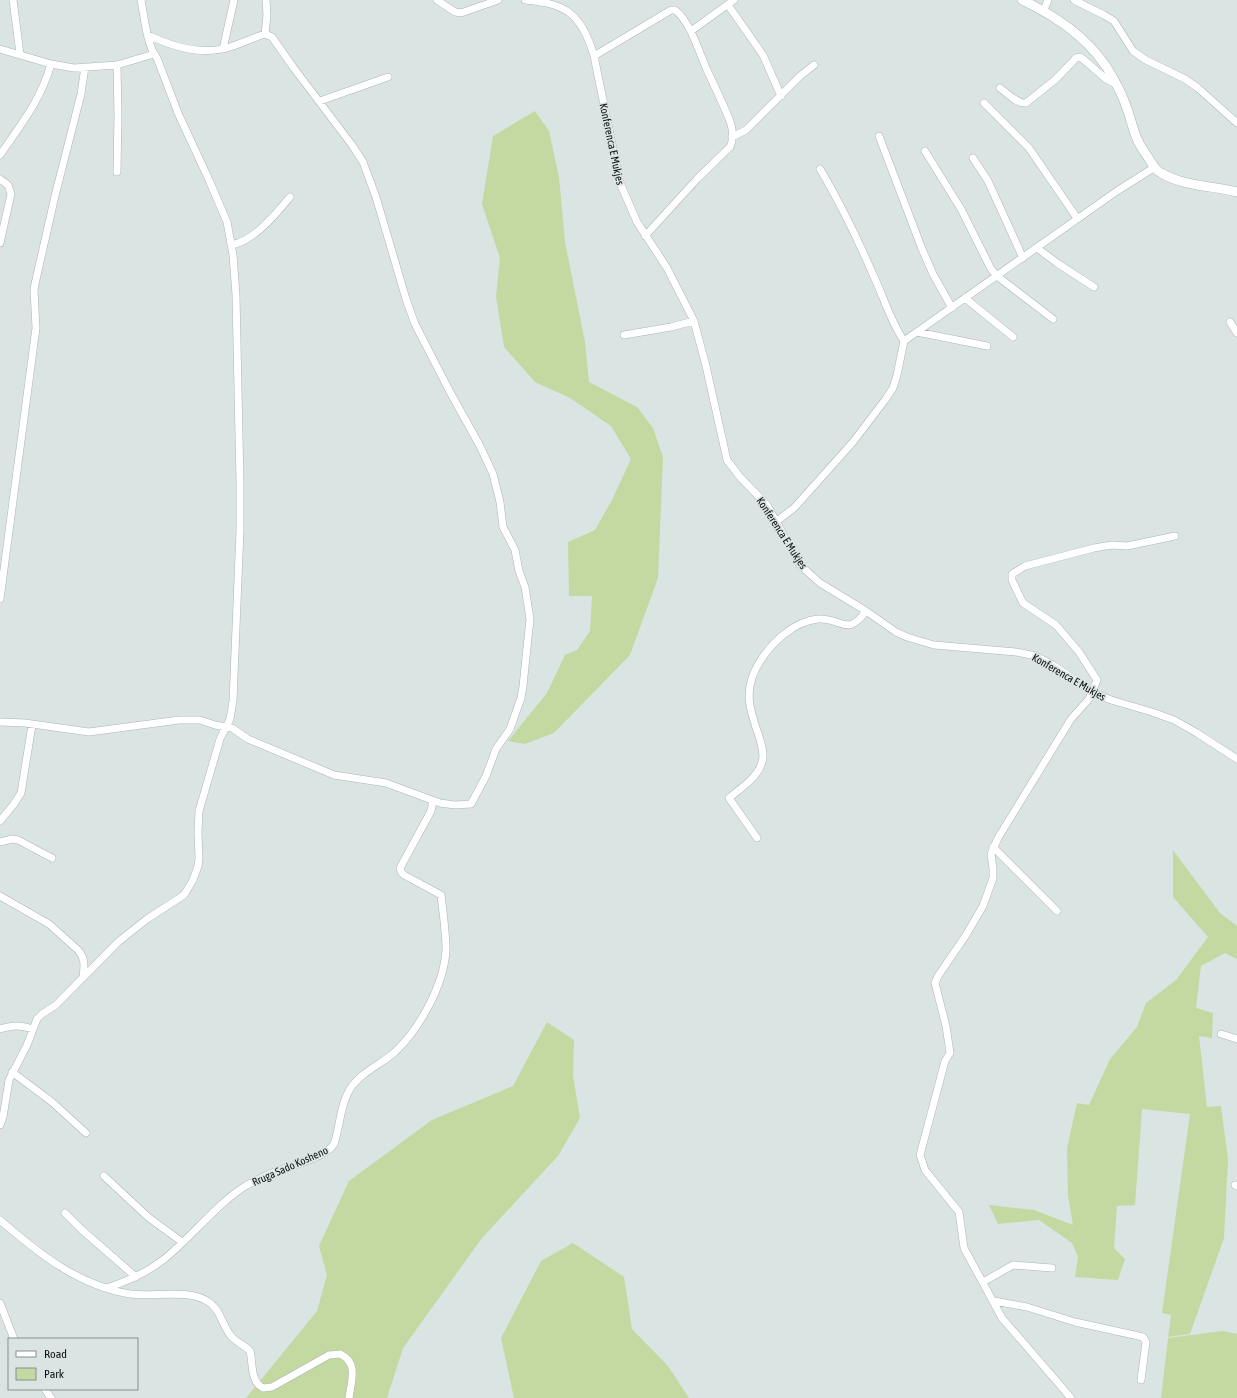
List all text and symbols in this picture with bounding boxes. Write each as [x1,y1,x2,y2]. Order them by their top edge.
street label: Konferenca E Mukjes [597,102,627,186]
street label: Konferenca E Mukjes [754,495,810,571]
street label: Konferenca E Mukjes [1030,651,1108,703]
street label: Rruga Sado Kosheno [250,1144,330,1188]
legend [8,1338,138,1390]
text: Road [44,1347,67,1361]
text: Park [44,1367,65,1381]

